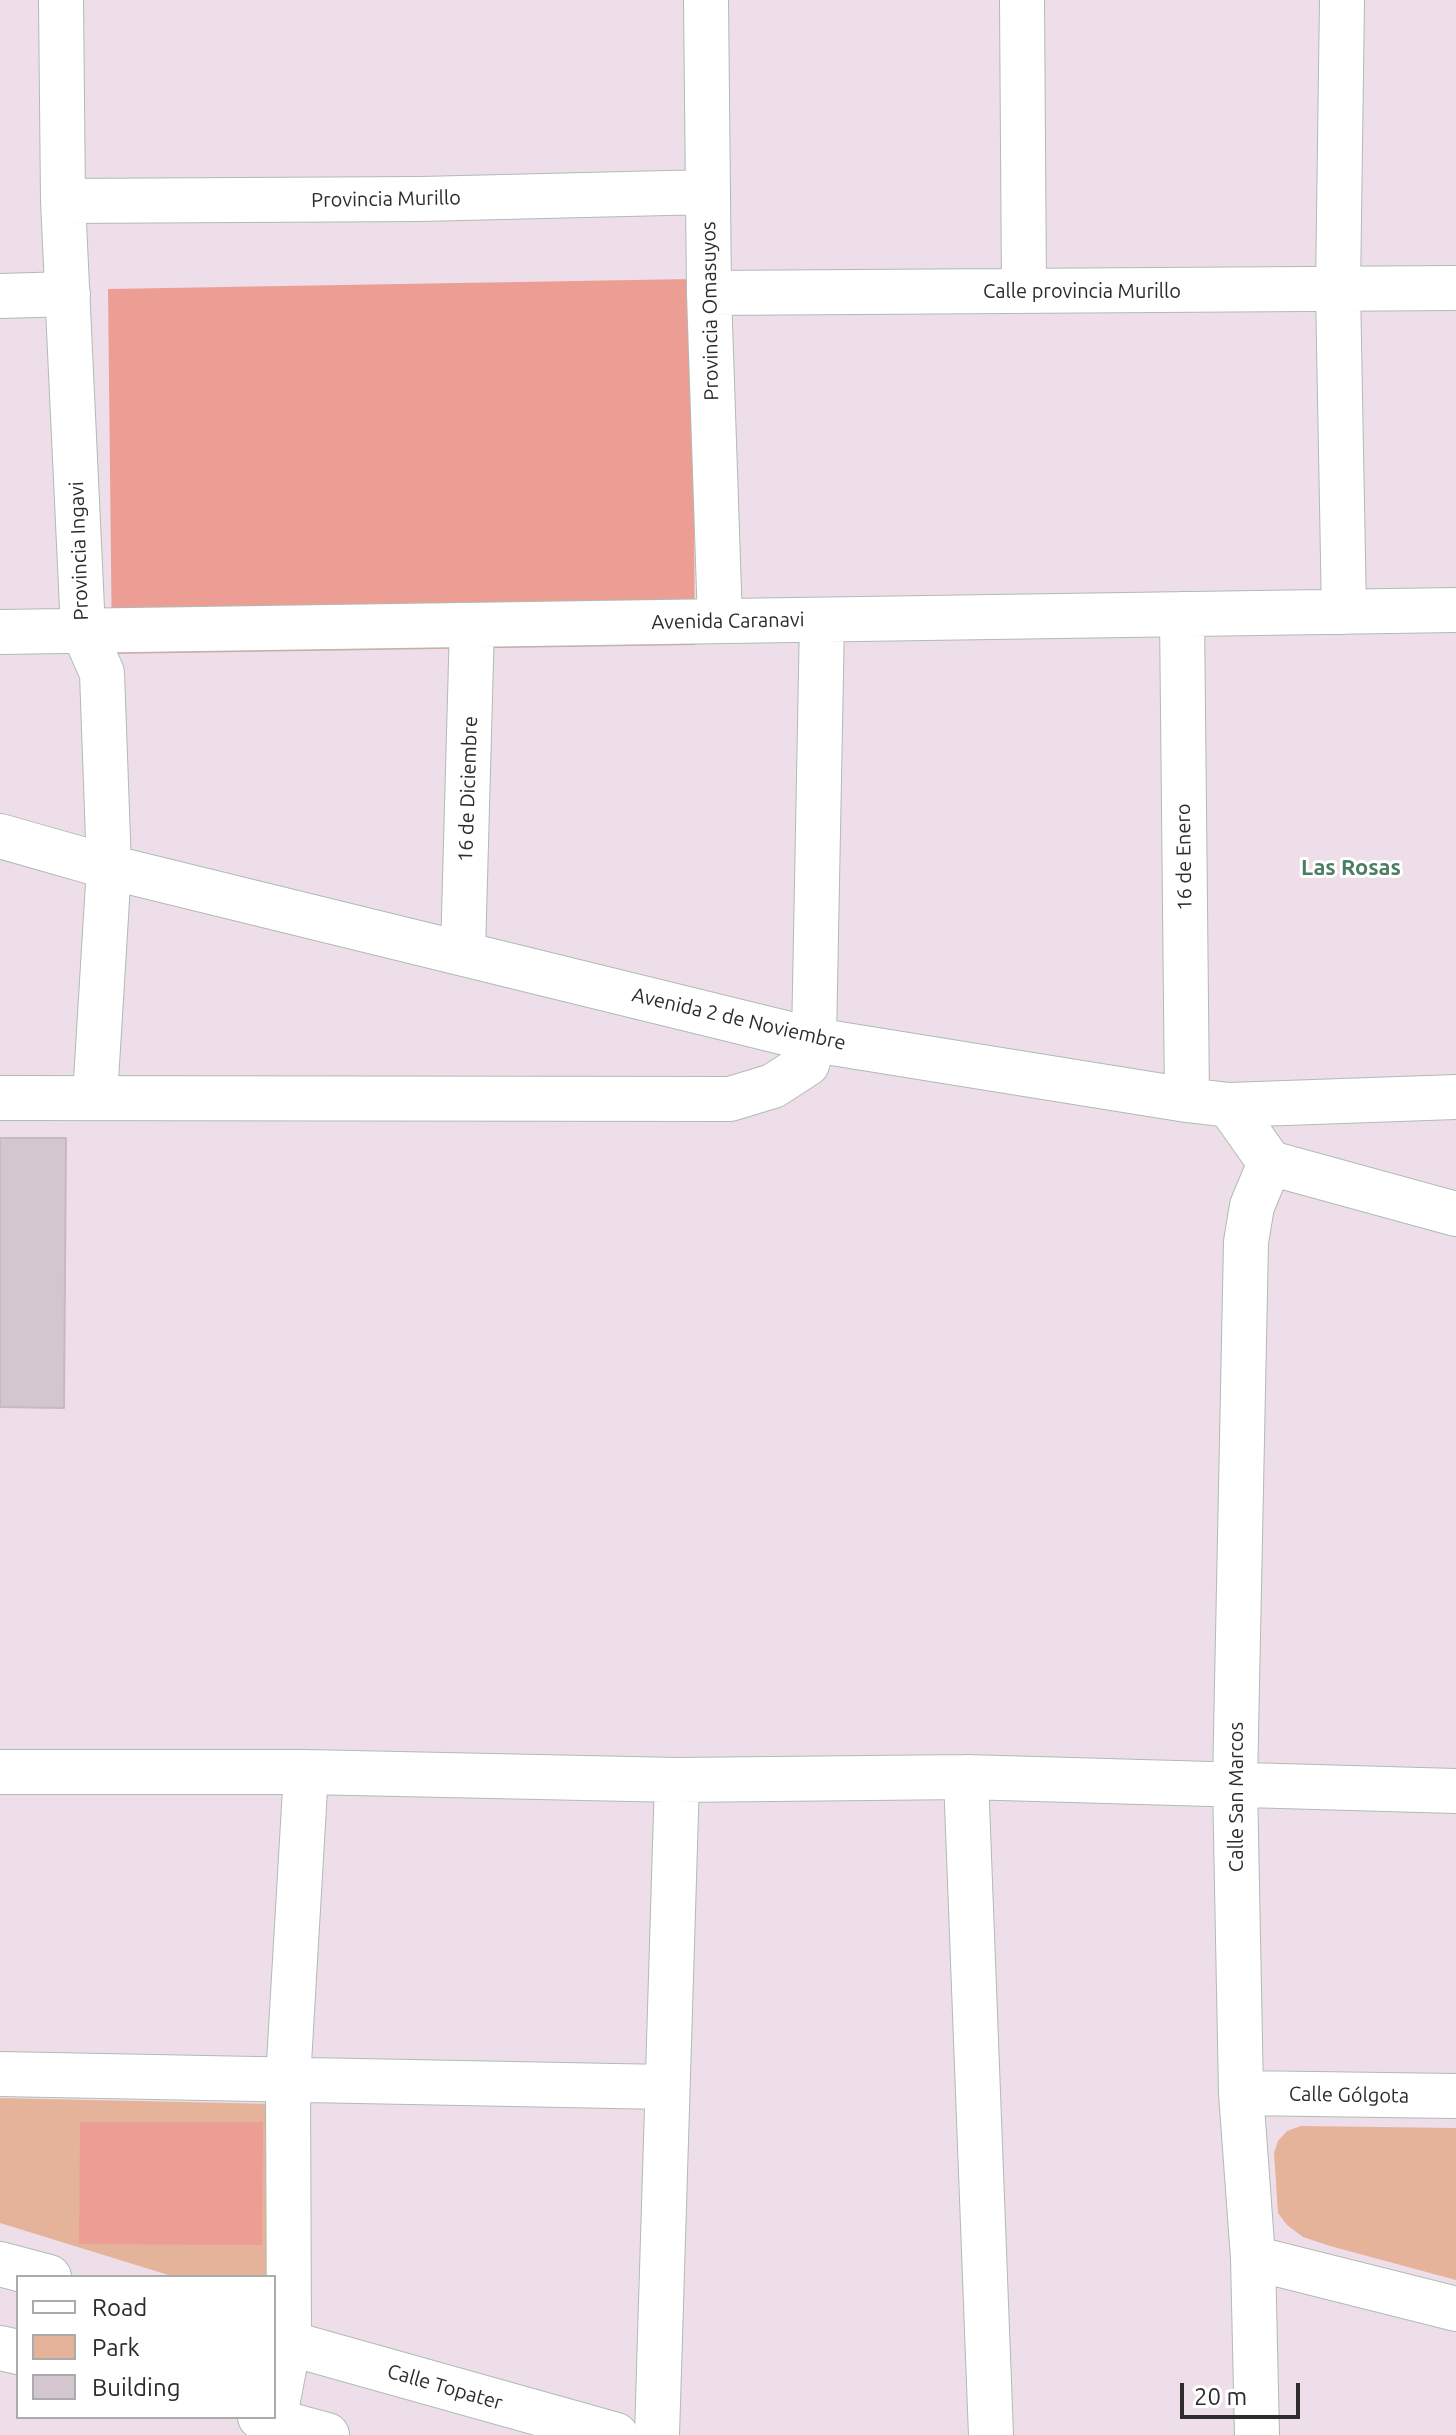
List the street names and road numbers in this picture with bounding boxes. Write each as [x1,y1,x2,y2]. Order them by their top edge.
street label: Provincia Murillo [311,186,461,212]
street label: Provincia Omasuyos [696,221,724,401]
street label: Calle provincia Murillo [983,279,1181,303]
street label: Provincia Ingavi [65,481,93,621]
street label: Avenida Caranavi [651,608,805,634]
street label: 16 de Diciembre [453,716,483,862]
street label: 16 de Enero [1171,803,1197,911]
street label: Avenida 2 de Noviembre [630,983,848,1055]
street label: Calle San Marcos [1224,1722,1248,1872]
street label: Calle Gólgota [1289,2082,1409,2108]
street label: Calle Topater [385,2359,505,2415]

